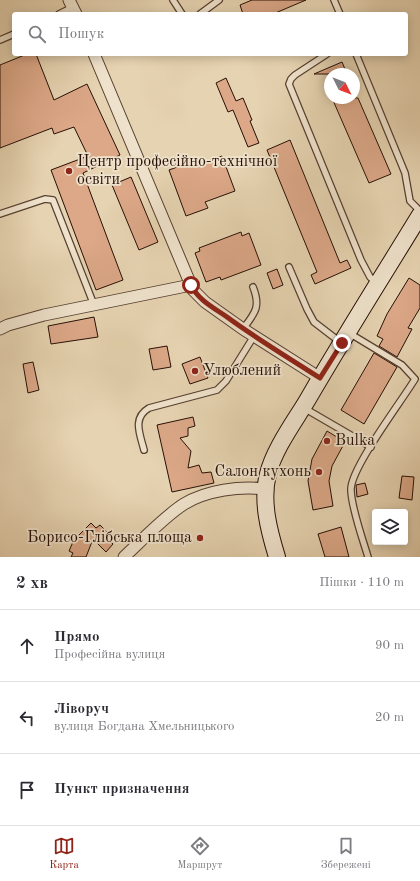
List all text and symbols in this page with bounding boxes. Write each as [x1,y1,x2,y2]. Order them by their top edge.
search box [12,12,408,56]
icon: search [26,23,48,45]
text: Пошук [58,27,104,42]
north arrow [324,68,360,104]
place label: Центр професійно-технічної освіти [77,154,278,188]
marker: Центр професійно-технічної освіти [64,166,74,176]
route start [182,276,200,294]
route end [333,334,351,352]
place label: Улюблений [203,363,281,379]
marker: Улюблений [190,366,200,376]
place label: Bulka [335,433,375,449]
marker: Bulka [322,436,332,446]
place label: Салон кухонь [215,464,311,480]
marker: Салон кухонь [314,467,324,477]
map controls [372,509,408,545]
button: layers [372,509,408,545]
place label: Борисо-Глібська площа [27,530,192,546]
marker: Борисо-Глібська площа [195,533,205,543]
text: 2 хв [16,575,48,592]
text: Пішки · 110 m [319,576,404,589]
text: Прямо [54,630,100,645]
icon: ahead [16,635,38,657]
text: 90 m [375,639,404,652]
text: Професійна вулиця [54,648,165,661]
text: Ліворуч [54,702,109,717]
icon: left [16,707,38,729]
text: 20 m [375,711,404,724]
text: вулиця Богдана Хмельницького [54,720,234,733]
icon: arrive [16,779,38,801]
text: Пункт призначення [54,782,190,797]
tab: Карта [49,835,79,873]
tab: Маршрут [177,835,222,873]
tab: Збережені [321,835,371,873]

